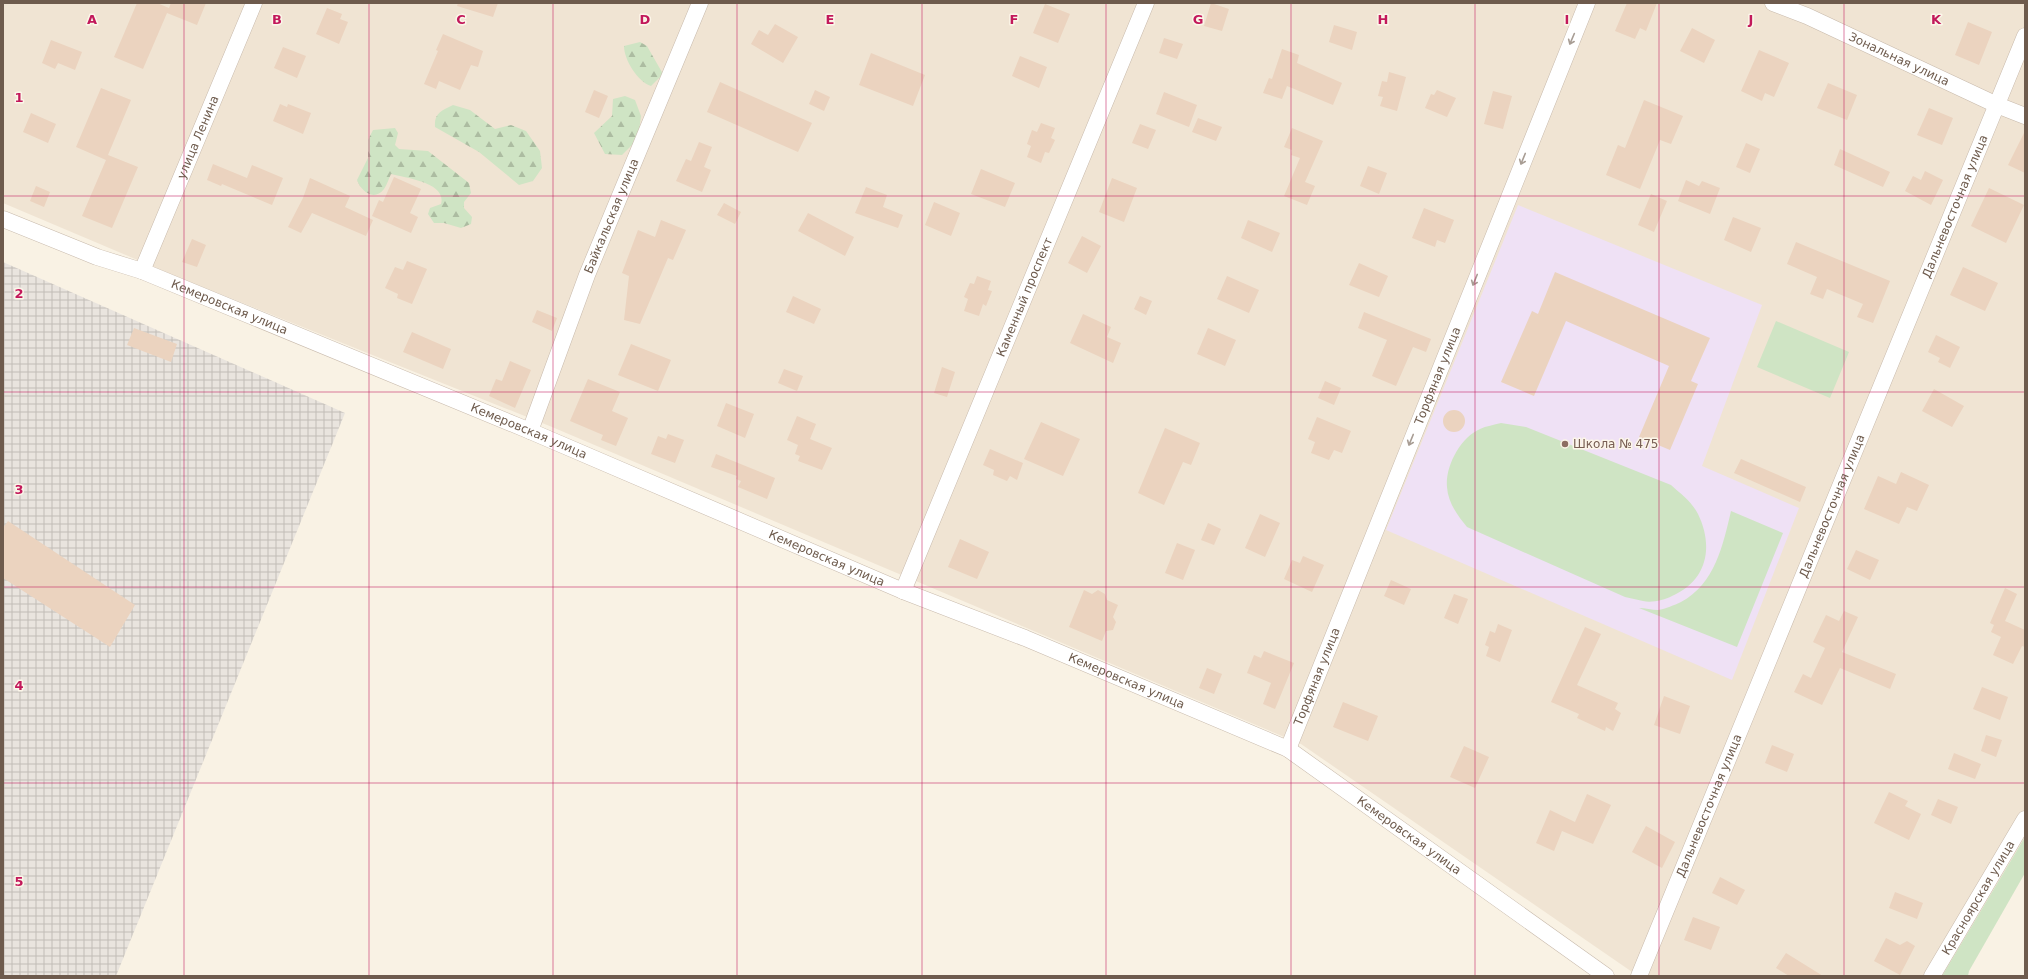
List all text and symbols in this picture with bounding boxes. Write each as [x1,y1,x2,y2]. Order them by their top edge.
text: A [87,12,97,27]
text: B [272,12,282,27]
text: C [456,12,466,27]
text: D [640,12,651,27]
text: E [826,12,834,27]
text: F [1010,12,1018,27]
text: G [1193,12,1203,27]
text: H [1378,12,1388,27]
text: I [1565,12,1569,27]
text: J [1748,12,1753,27]
text: K [1931,12,1942,27]
street label: Зональная улица [1846,30,1952,89]
one-way arrow [1568,32,1575,44]
text: 1 [14,90,24,105]
street label: улица Ленина [174,93,222,181]
street label: Дальневосточная улица [1919,133,1991,280]
one-way arrow [1519,153,1527,165]
street label: Байкальская улица [581,156,642,276]
street label: Каменный проспект [994,235,1055,359]
one-way arrow [1471,274,1479,286]
street label: Кемеровская улица [169,277,290,337]
text: 2 [14,286,24,301]
street label: Торфяная улица [1411,325,1463,428]
street label: Кемеровская улица [469,400,589,462]
street label: Дальневосточная улица [1796,432,1868,580]
one-way arrow [1407,433,1415,445]
place label: Школа № 475 [1573,437,1658,451]
marker: Школа № 475 [1560,439,1570,449]
text: 3 [14,482,24,497]
street label: Кемеровская улица [767,527,887,589]
street label: Торфяная улица [1291,626,1343,728]
street label: Кемеровская улица [1066,650,1187,712]
text: 4 [14,678,24,693]
street label: Дальневосточная улица [1673,732,1745,879]
street label: Кемеровская улица [1354,793,1464,877]
street label: Красноярская улица [1939,838,2018,957]
text: 5 [14,874,24,889]

